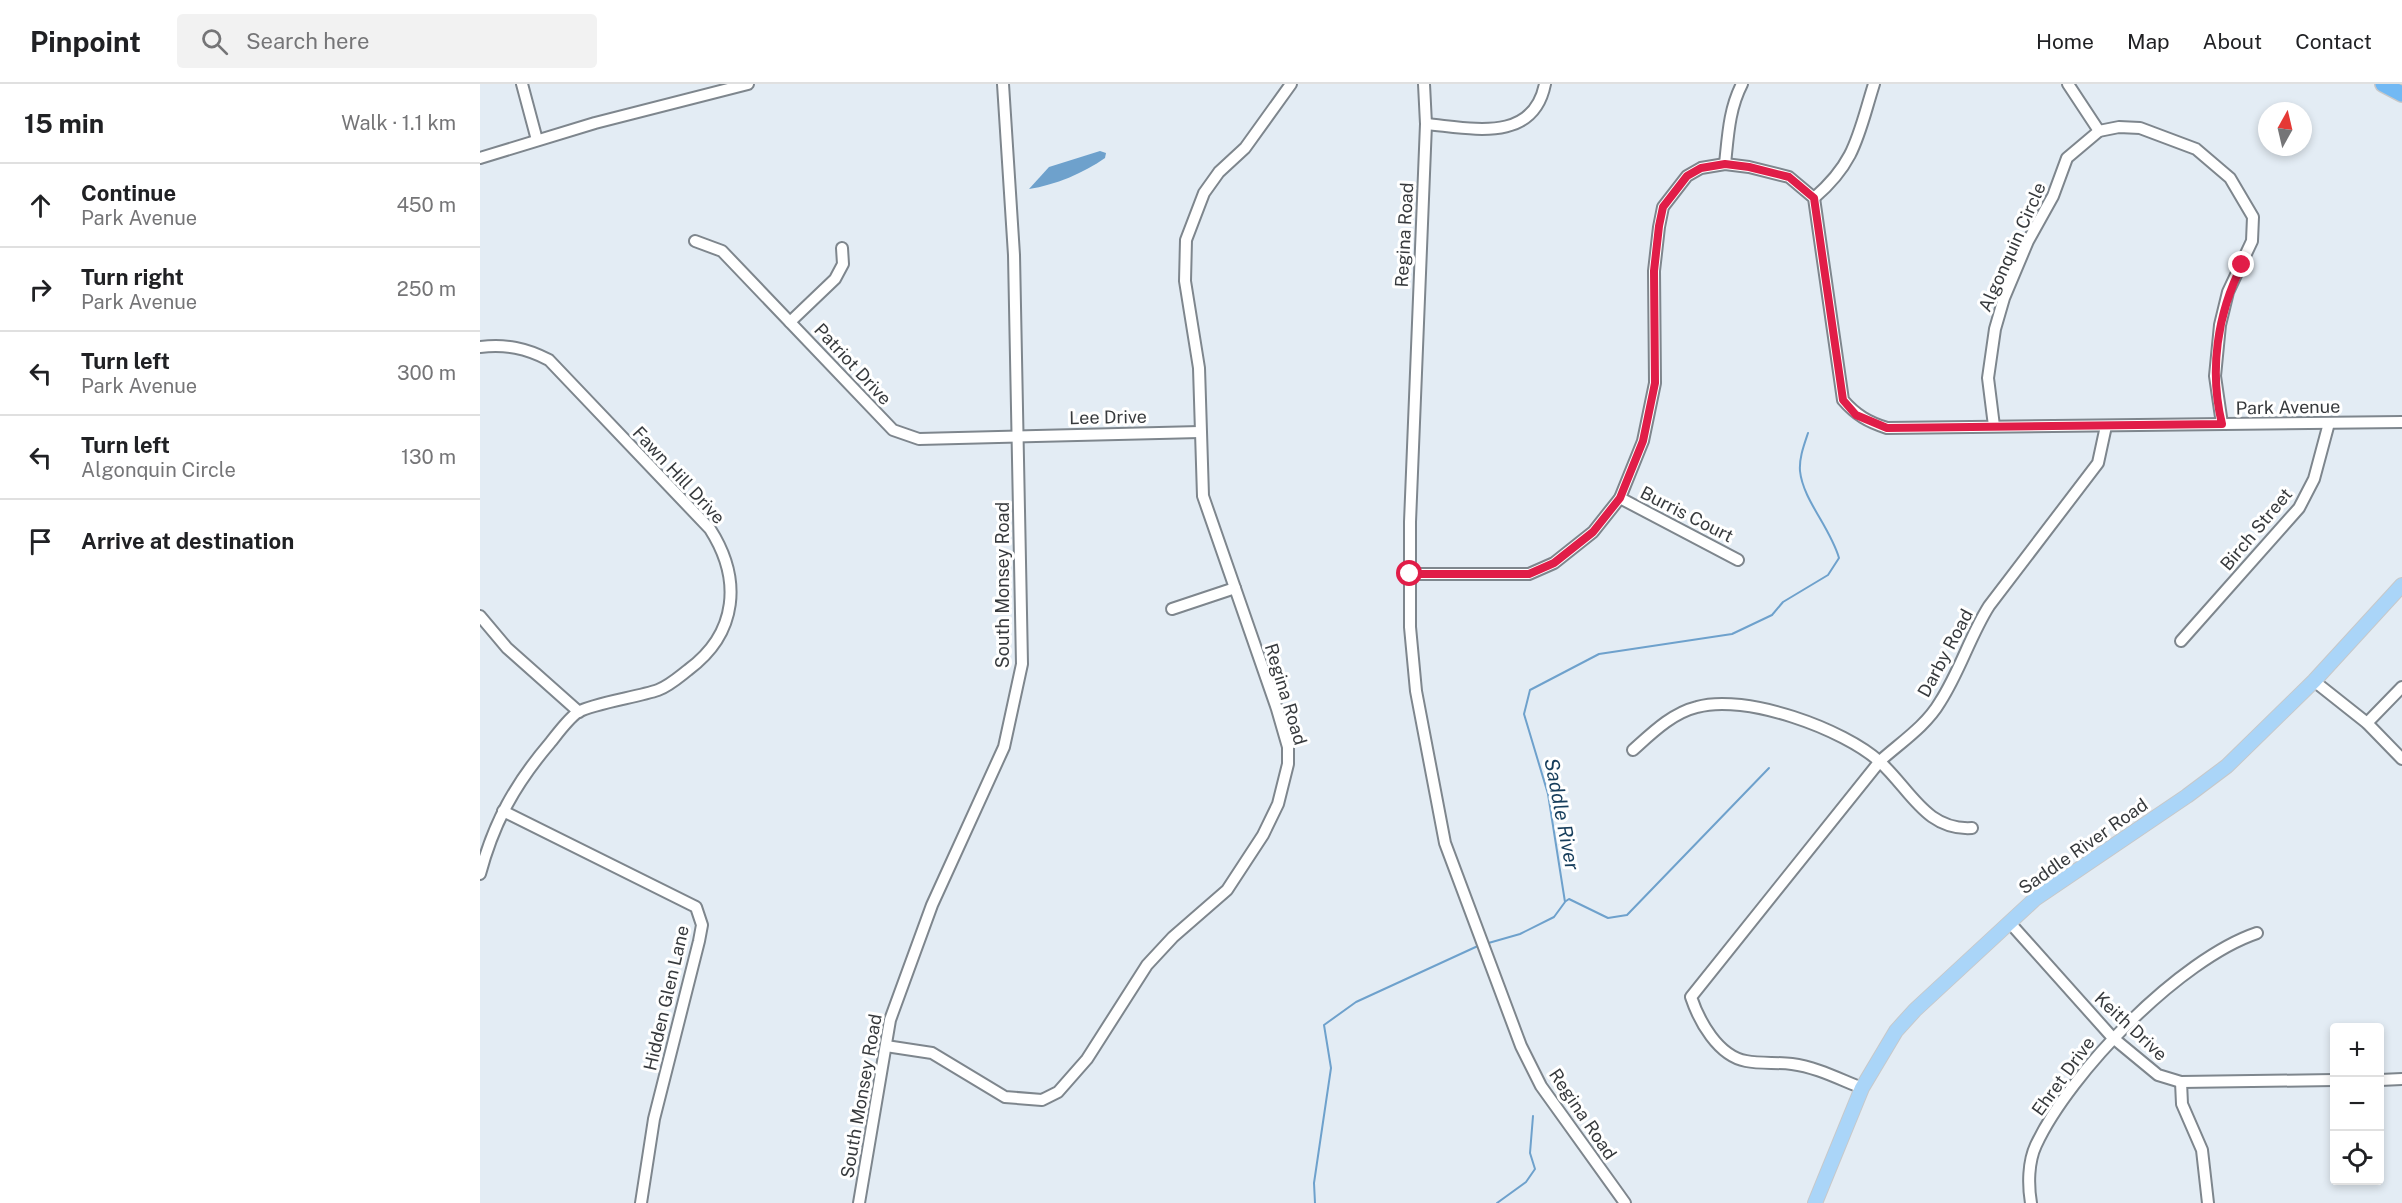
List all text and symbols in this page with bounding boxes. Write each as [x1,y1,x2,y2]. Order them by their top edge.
search box [177,14,597,68]
text: Pinpoint [30,25,141,58]
icon: search [198,25,231,58]
text: Search here [246,28,369,54]
text: Home [2036,29,2094,54]
text: Map [2127,29,2170,54]
text: About [2203,29,2262,54]
text: Contact [2295,29,2372,54]
north arrow [2258,102,2312,156]
text: 15 min [24,108,104,139]
text: Walk · 1.1 km [341,111,456,135]
street label: Algonquin Circle [1974,179,2050,315]
text: Continue [81,180,176,206]
street label: Regina Road [1391,182,1417,288]
icon: ahead [24,189,57,222]
text: 450 m [396,193,456,217]
text: Park Avenue [81,206,197,230]
route end [2228,251,2254,277]
text: Turn right [81,264,184,290]
icon: right [24,273,57,306]
text: 250 m [397,277,456,301]
text: Park Avenue [81,290,197,314]
street label: Patriot Drive [810,319,896,409]
text: Turn left [81,348,170,374]
icon: left [24,357,57,390]
text: 300 m [397,361,456,385]
text: Park Avenue [81,374,197,398]
street label: Park Avenue [2236,396,2340,418]
street label: Lee Drive [1069,406,1147,428]
street label: Fawn Hill Drive [629,422,729,528]
text: Turn left [81,432,170,458]
icon: left [24,441,57,474]
text: 130 m [401,445,456,469]
text: Algonquin Circle [81,458,236,482]
street label: Burris Court [1637,482,1737,546]
street label: Birch Street [2216,484,2296,574]
street label: South Monsey Road [992,502,1013,668]
icon: arrive [24,525,57,558]
text: Arrive at destination [81,528,294,554]
route start [1396,560,1422,586]
street label: Darby Road [1913,605,1977,701]
street label: Regina Road [1261,641,1311,747]
water label: Saddle River [1539,756,1585,873]
street label: Saddle River Road [2014,794,2152,898]
street label: Hidden Glen Lane [639,923,693,1073]
street label: Keith Drive [2090,987,2172,1065]
street label: South Monsey Road [836,1012,886,1180]
map controls [2330,1023,2384,1185]
button: + [2330,1023,2384,1077]
street label: Ehret Drive [2027,1032,2099,1120]
street label: Regina Road [1545,1065,1621,1163]
button: − [2330,1077,2384,1131]
button: locate [2330,1131,2384,1185]

